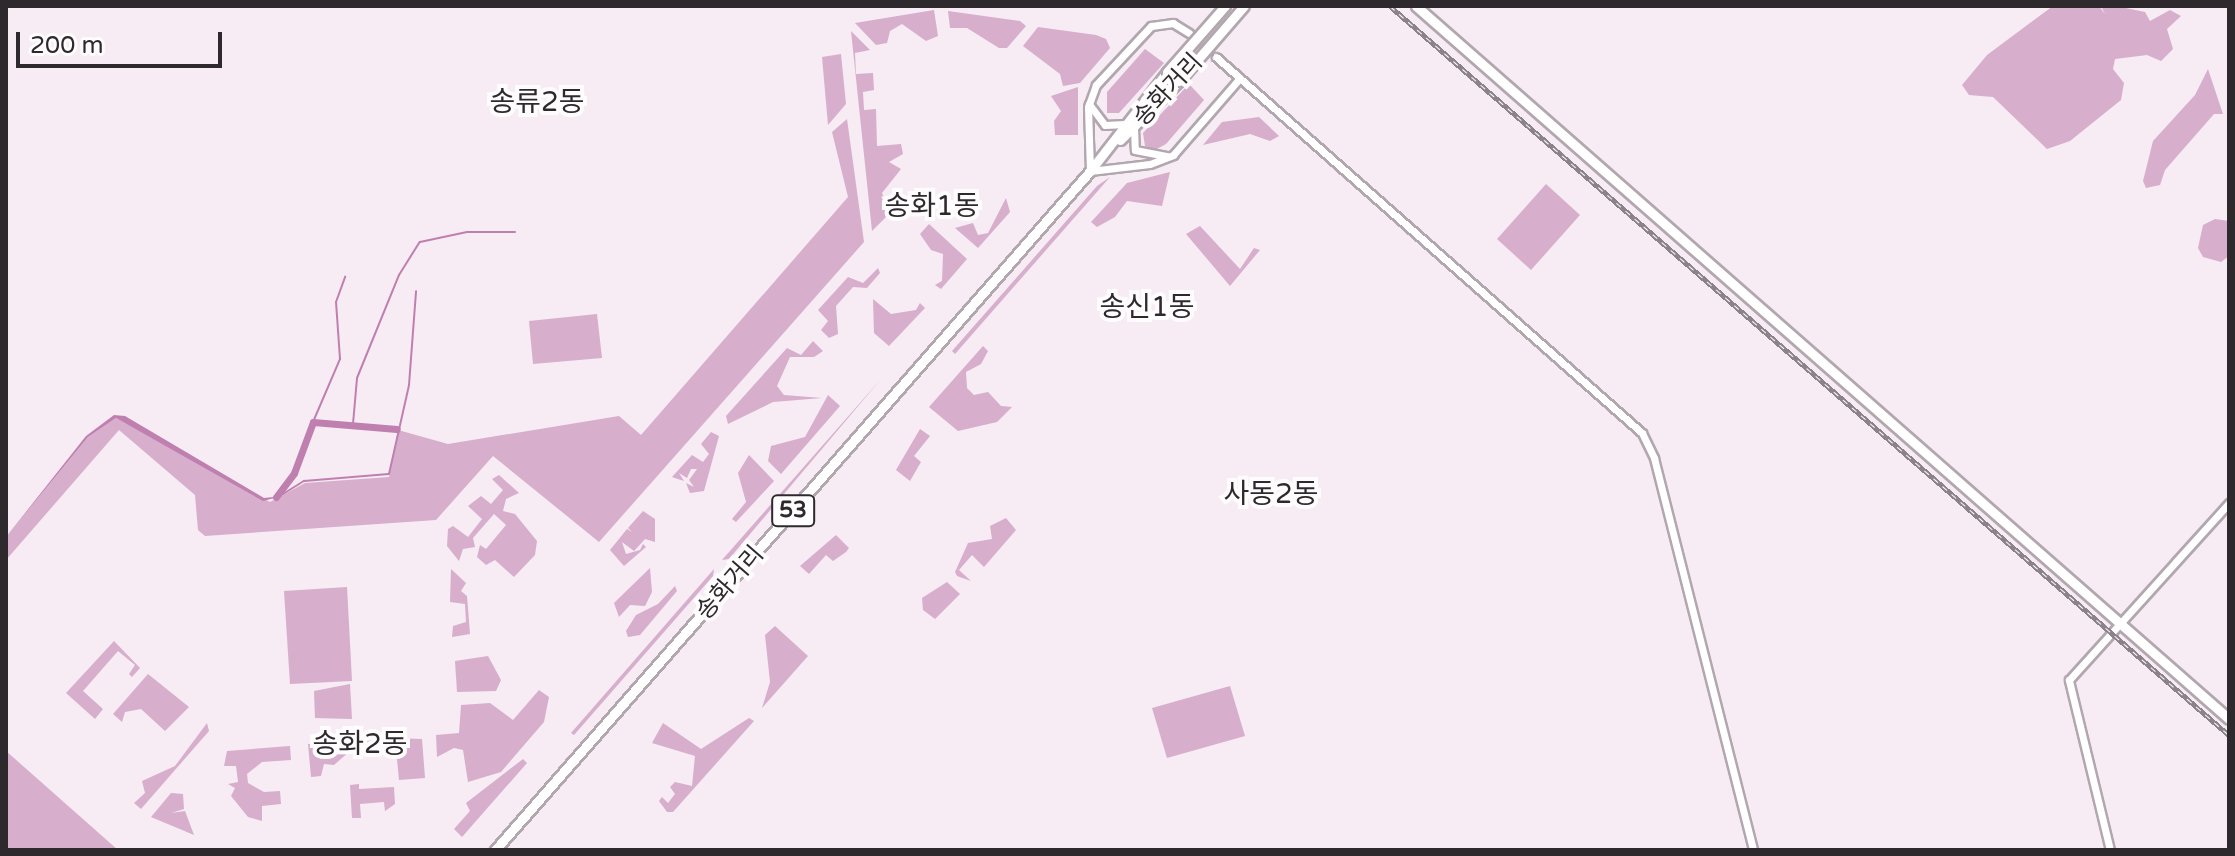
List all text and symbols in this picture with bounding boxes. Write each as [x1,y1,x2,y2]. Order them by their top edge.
scale bar [20,16,226,66]
text: 200 m [30,31,104,60]
street label: 송화거리 [1127,48,1209,132]
district label: 송류2동 [490,85,584,119]
district label: 송화1동 [885,189,979,223]
district label: 송신1동 [1100,290,1194,324]
district label: 사동2동 [1224,477,1318,511]
road number: 53 [771,493,815,529]
street label: 송화거리 [690,540,770,626]
district label: 송화2동 [313,727,407,761]

